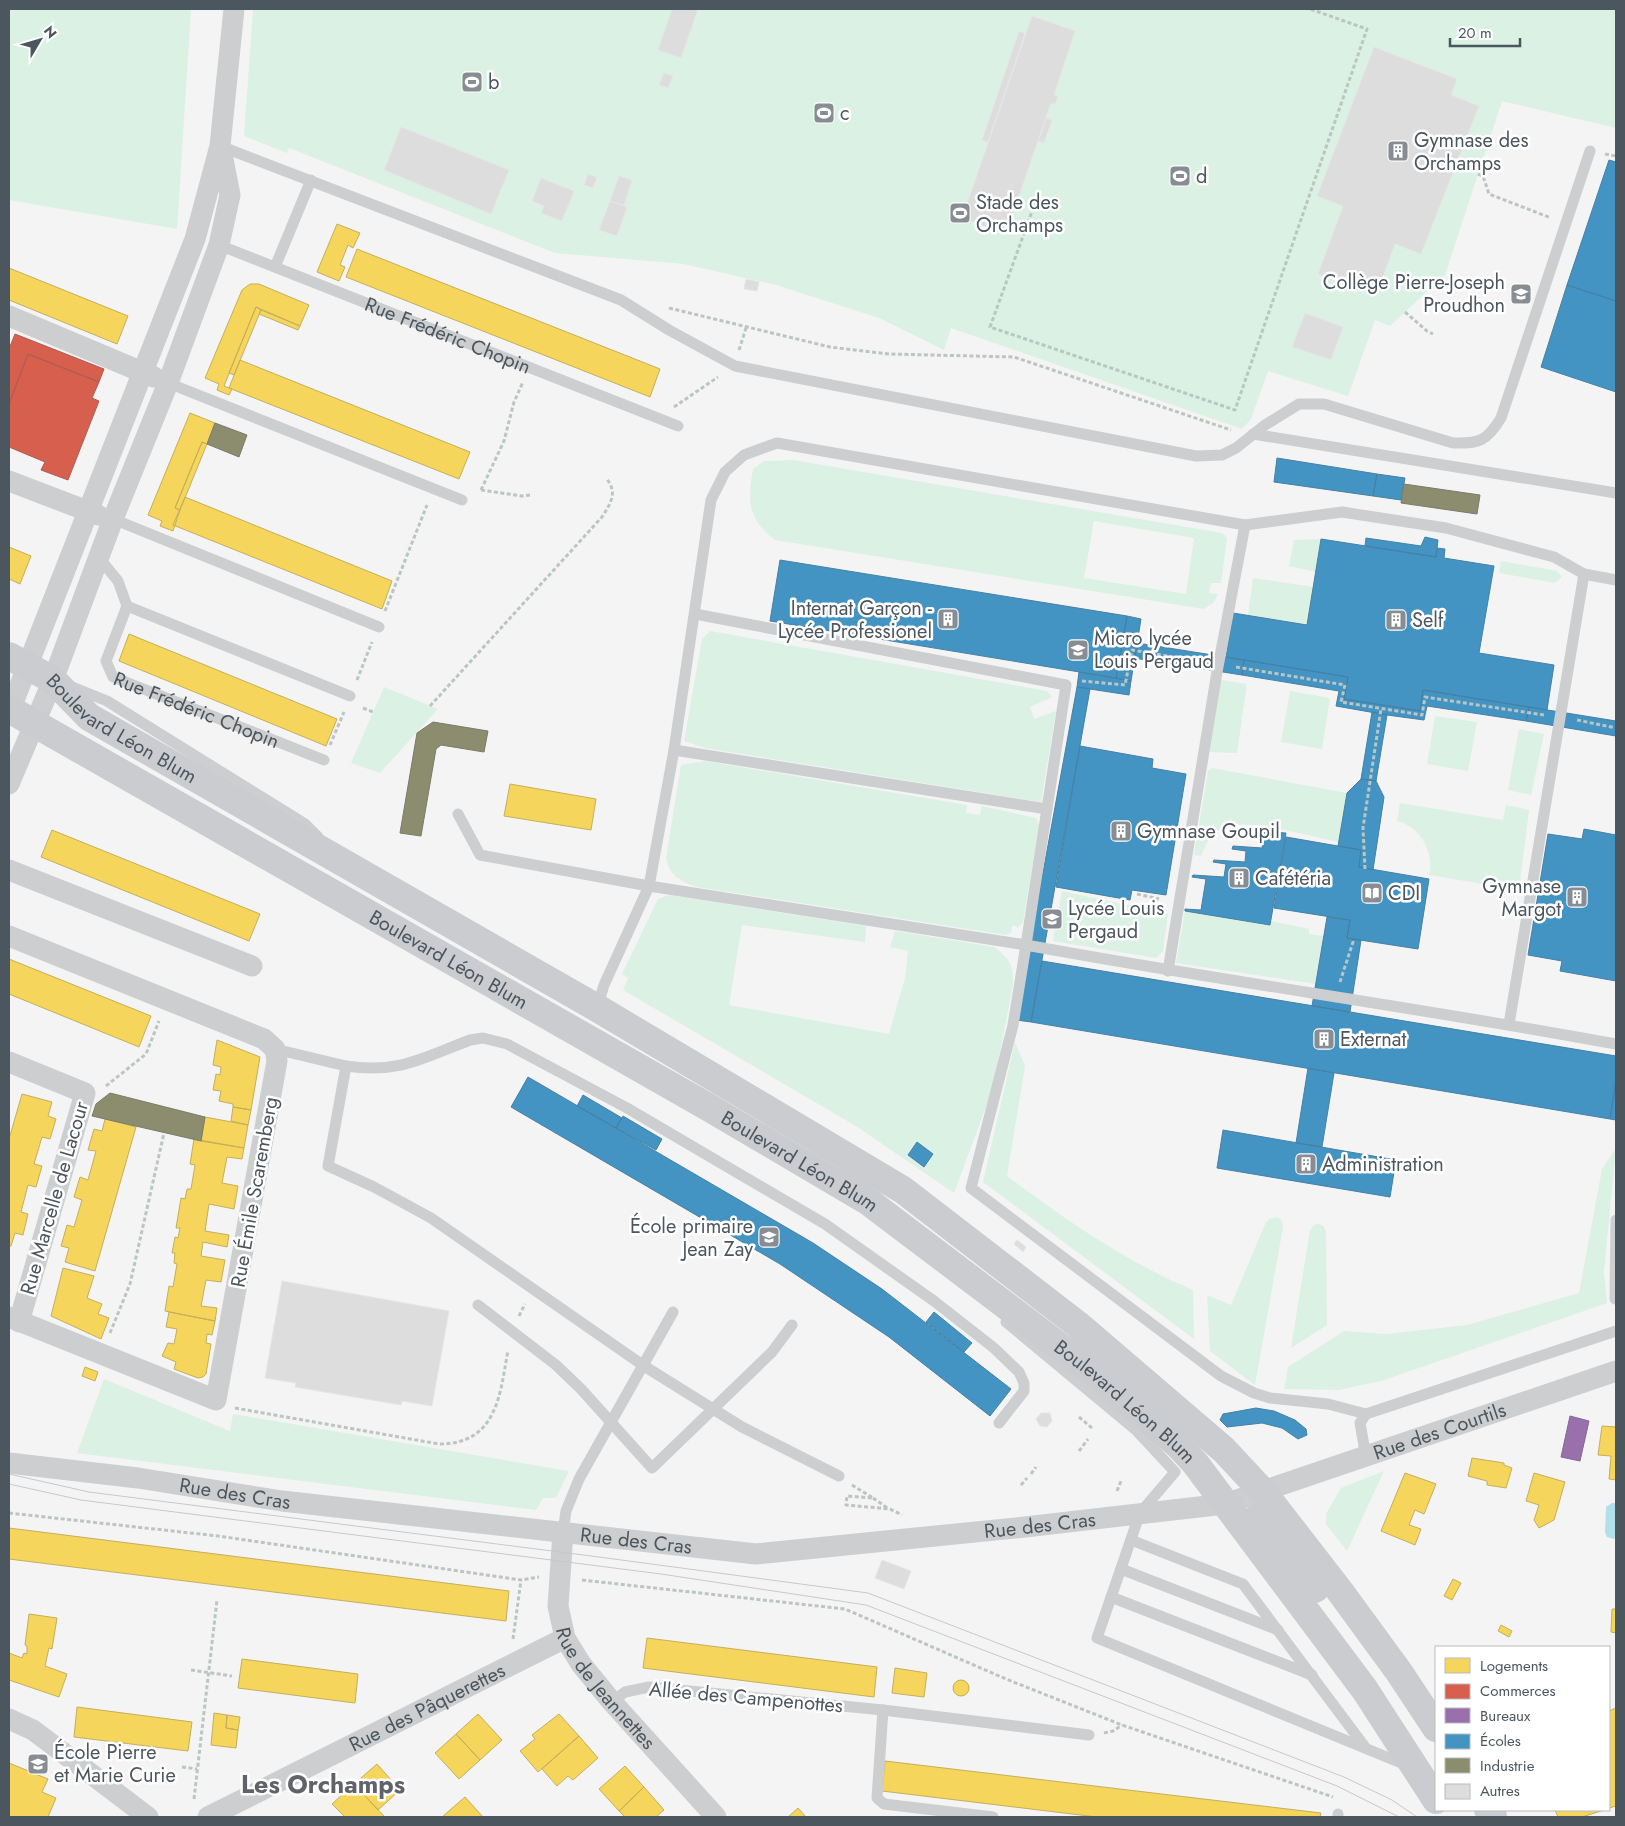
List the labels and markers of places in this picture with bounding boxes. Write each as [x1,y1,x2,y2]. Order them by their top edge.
place label: b [488,68,499,97]
sports icon: b [460,70,484,94]
place label: c [840,99,850,128]
sports icon: c [812,101,836,125]
place label: Gymnase des Orchamps [1414,126,1528,178]
building icon: Gymnase des Orchamps [1386,139,1410,163]
place label: d [1196,162,1207,191]
sports icon: d [1168,164,1192,188]
place label: Stade des Orchamps [976,188,1063,240]
sports icon: Stade des Orchamps [948,201,972,225]
place label: Collège Pierre-Joseph Proudhon [1323,268,1505,320]
school or university icon: Collège Pierre-Joseph Proudhon [1509,282,1533,306]
place label: Internat Garçon - Lycée Professionel [778,594,933,646]
place label: Self [1412,606,1445,635]
building icon: Internat Garçon - Lycée Professionel [936,607,960,631]
building icon: Self [1384,608,1408,632]
place label: Micro lycée Louis Pergaud [1094,624,1214,676]
school or university icon: Micro lycée Louis Pergaud [1066,638,1090,662]
place label: Gymnase Goupil [1137,817,1280,846]
building icon: Gymnase Goupil [1109,819,1133,843]
place label: Cafétéria [1255,864,1331,893]
building icon: Cafétéria [1227,866,1251,890]
place label: Gymnase Margot [1482,872,1561,924]
place label: CDI [1388,879,1420,908]
library icon: CDI [1360,881,1384,905]
building icon: Gymnase Margot [1565,885,1589,909]
place label: Lycée Louis Pergaud [1068,894,1164,946]
school or university icon: Lycée Louis Pergaud [1040,907,1064,931]
place label: Externat [1340,1025,1406,1054]
building icon: Externat [1312,1027,1336,1051]
place label: Administration [1322,1150,1444,1179]
building icon: Administration [1294,1152,1318,1176]
place label: École primaire Jean Zay [630,1212,753,1264]
school or university icon: École primaire Jean Zay [757,1225,781,1249]
place label: École Pierre et Marie Curie [54,1738,176,1790]
school or university icon: École Pierre et Marie Curie [26,1752,50,1776]

